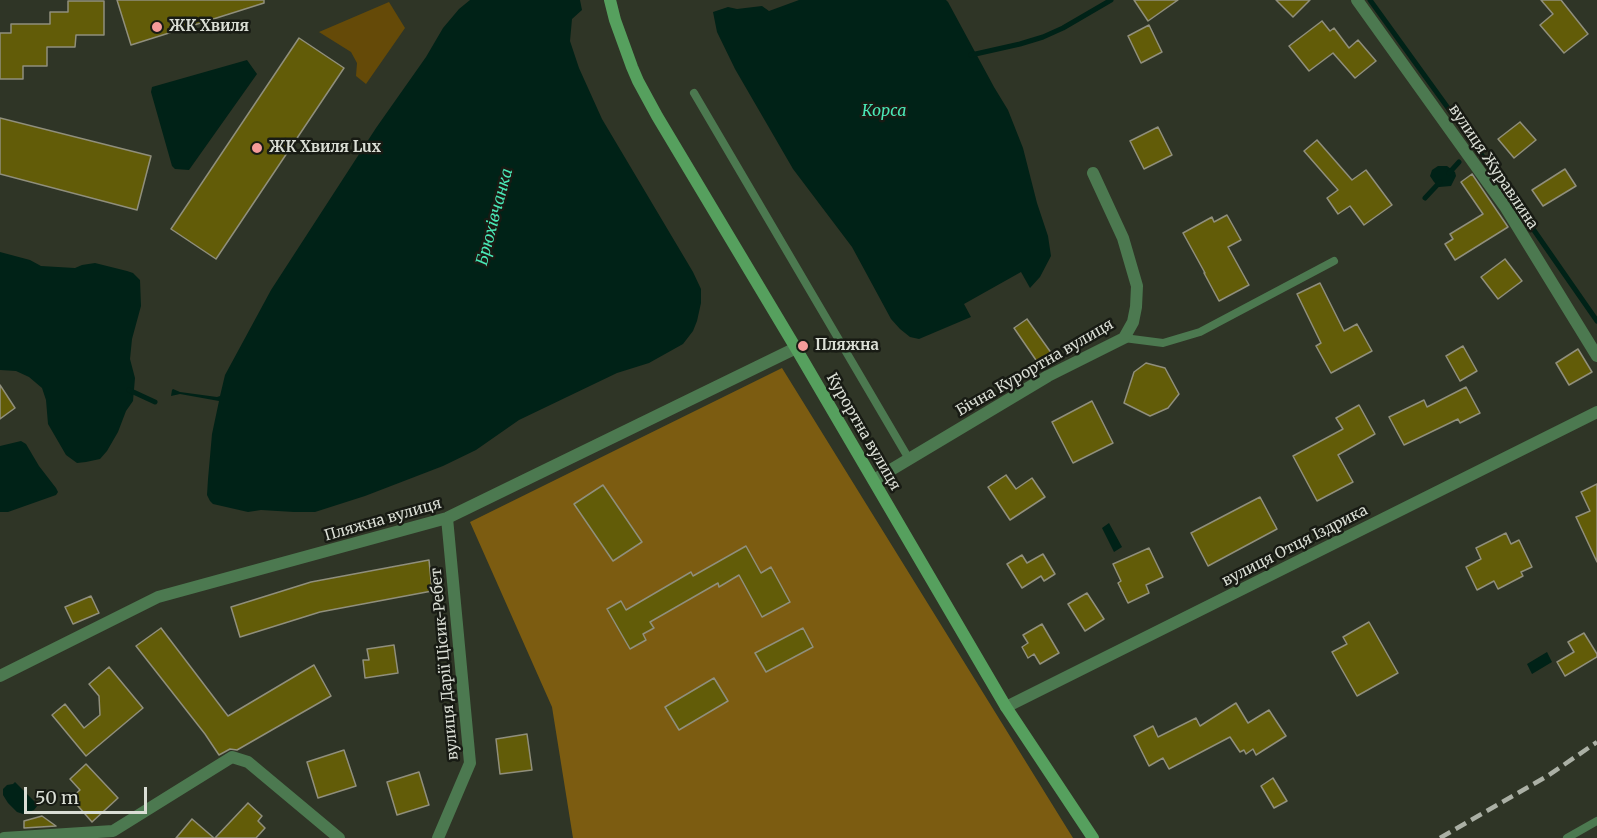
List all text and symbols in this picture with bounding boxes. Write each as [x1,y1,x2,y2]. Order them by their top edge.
place label: ЖК Хвиля [169,18,249,36]
marker: ЖК Хвиля [150,20,164,34]
water label: Корса [862,101,906,121]
street label: вулиця Журавлина [1444,101,1542,233]
place label: ЖК Хвиля Lux [269,139,381,157]
marker: ЖК Хвиля Lux [250,141,264,155]
water label: Брюхівчанка [473,166,517,268]
street label: Бічна Курортна вулиця [953,316,1117,420]
place label: Пляжна [815,337,879,355]
marker: Пляжна [796,339,810,353]
street label: Курортна вулиця [822,370,904,494]
street label: Пляжна вулиця [322,495,444,545]
street label: вулиця Отця Іздрика [1219,501,1371,591]
street label: вулиця Дарії Цісик-Ребет [428,567,462,761]
scale bar [27,775,150,813]
text: 50 m [35,786,79,809]

